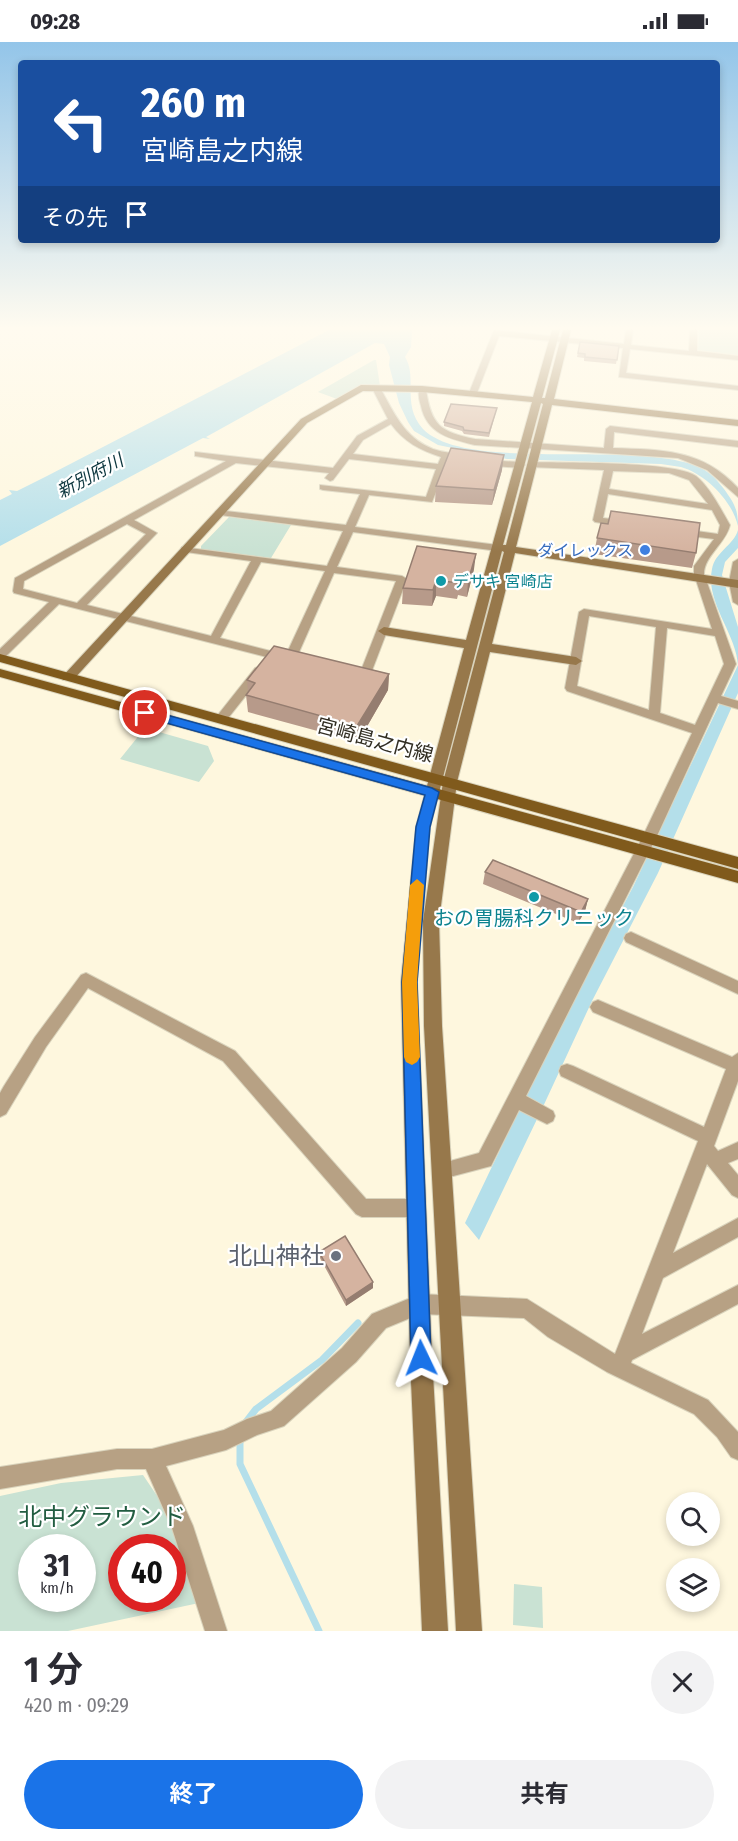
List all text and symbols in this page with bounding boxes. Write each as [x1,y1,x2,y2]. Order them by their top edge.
text: 09:28 [30,8,80,35]
text: 260 m [141,78,246,128]
icon: left [42,84,120,162]
text: 宮崎島之内線 [141,135,303,167]
icon: arrive [120,198,153,231]
text: その先 [42,204,108,231]
water label: 新別府川 [53,448,129,503]
place label: ダイレックス [537,541,633,560]
marker: ダイレックス [638,543,652,557]
place label: デサキ 宮崎店 [453,572,553,591]
marker: デサキ 宮崎店 [434,574,448,588]
pin [119,687,170,738]
icon: arrive [128,696,161,729]
street label: 宮崎島之内線 [314,713,436,767]
marker: おの胃腸科クリニック [527,890,541,904]
place label: おの胃腸科クリニック [434,906,634,930]
place label: 北山神社 [228,1242,324,1270]
marker: 北山神社 [329,1249,343,1263]
position arrow [389,1326,453,1390]
map controls [666,1492,720,1612]
button: search [666,1492,720,1546]
park label: 北中グラウンド [18,1503,186,1531]
speed limit sign: 40 [108,1534,186,1612]
text: 31 [44,1548,70,1584]
button: layers [666,1558,720,1612]
text: km/h [40,1579,74,1597]
text: 1 分 [24,1648,83,1692]
button: close [651,1651,714,1714]
text: 420 m · 09:29 [24,1693,129,1717]
button: 終了 [24,1760,363,1829]
button: 共有 [375,1760,714,1829]

